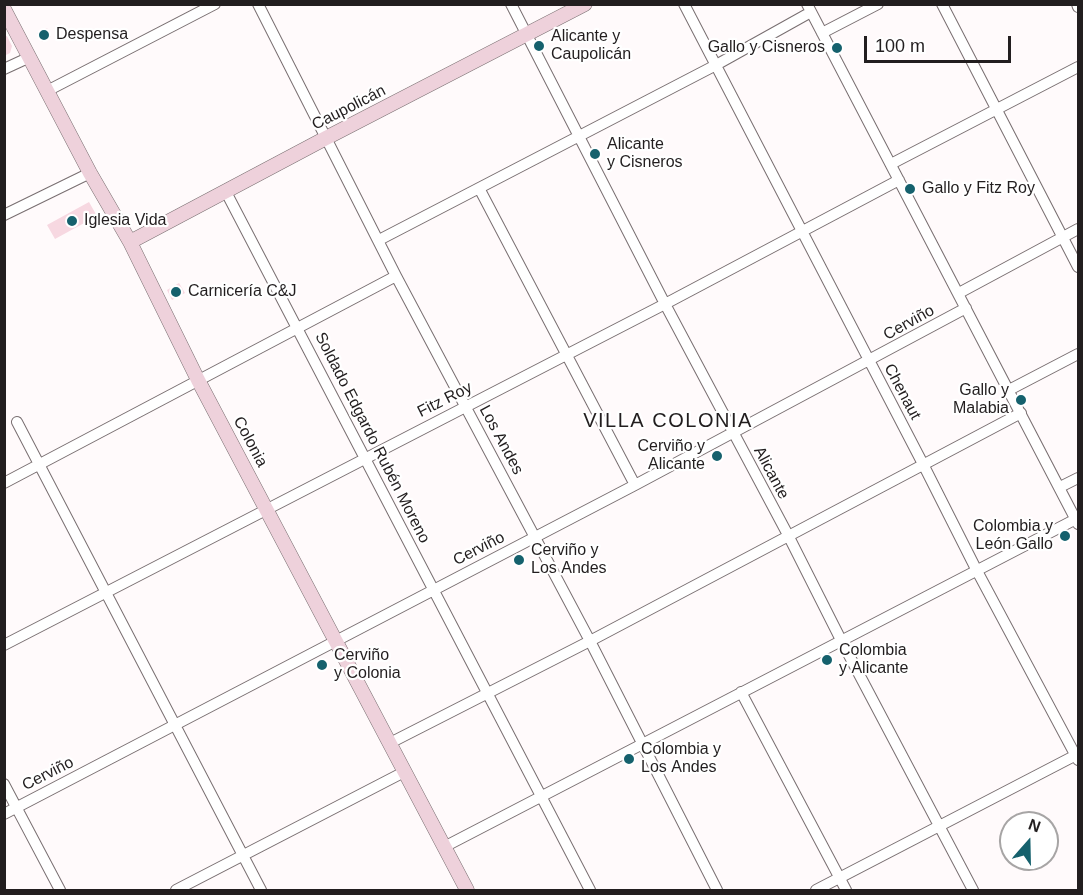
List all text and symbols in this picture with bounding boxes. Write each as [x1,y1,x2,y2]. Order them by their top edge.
scale bar [867,24,1014,62]
place label: Despensa [56,25,128,45]
place label: Alicante y Caupolicán [551,27,631,65]
marker: Despensa [37,28,51,42]
text: 100 m [875,36,925,56]
place label: Gallo y Cisneros [708,38,825,58]
marker: Alicante y Caupolicán [532,39,546,53]
marker: Gallo y Cisneros [830,41,844,55]
street label: Caupolicán [309,81,389,135]
place label: Alicante y Cisneros [607,135,683,173]
marker: Alicante y Cisneros [588,147,602,161]
place label: Gallo y Fitz Roy [922,179,1035,199]
marker: Gallo y Fitz Roy [903,182,917,196]
place label: Iglesia Vida [84,211,166,231]
marker: Iglesia Vida [65,214,79,228]
place label: Carnicería C&J [188,282,296,302]
marker: Carnicería C&J [169,285,183,299]
street label: Cerviño [880,301,938,345]
street label: Soldado Edgardo Rubén Moreno [310,329,434,547]
street label: Chenaut [879,361,925,423]
street label: Fitz Roy [415,378,475,422]
place label: Gallo y Malabia [953,381,1009,419]
marker: Gallo y Malabia [1014,393,1028,407]
street label: Los Andes [475,402,527,478]
district label: VILLA COLONIA [583,409,753,433]
street label: Colonia [229,414,271,470]
place label: Cerviño y Alicante [637,437,705,475]
street label: Alicante [749,443,793,503]
marker: Cerviño y Alicante [710,449,724,463]
place label: Colombia y León Gallo [973,517,1053,555]
street label: Cerviño [450,528,508,570]
marker: Colombia y León Gallo [1058,529,1072,543]
place label: Cerviño y Los Andes [531,541,607,579]
marker: Cerviño y Los Andes [512,553,526,567]
place label: Colombia y Alicante [839,641,908,679]
place label: Cerviño y Colonia [334,646,401,684]
marker: Colombia y Alicante [820,653,834,667]
marker: Cerviño y Colonia [315,658,329,672]
place label: Colombia y Los Andes [641,740,721,778]
marker: Colombia y Los Andes [622,752,636,766]
street label: Cerviño [19,753,77,795]
north arrow [999,811,1059,871]
text: N [1026,816,1043,835]

